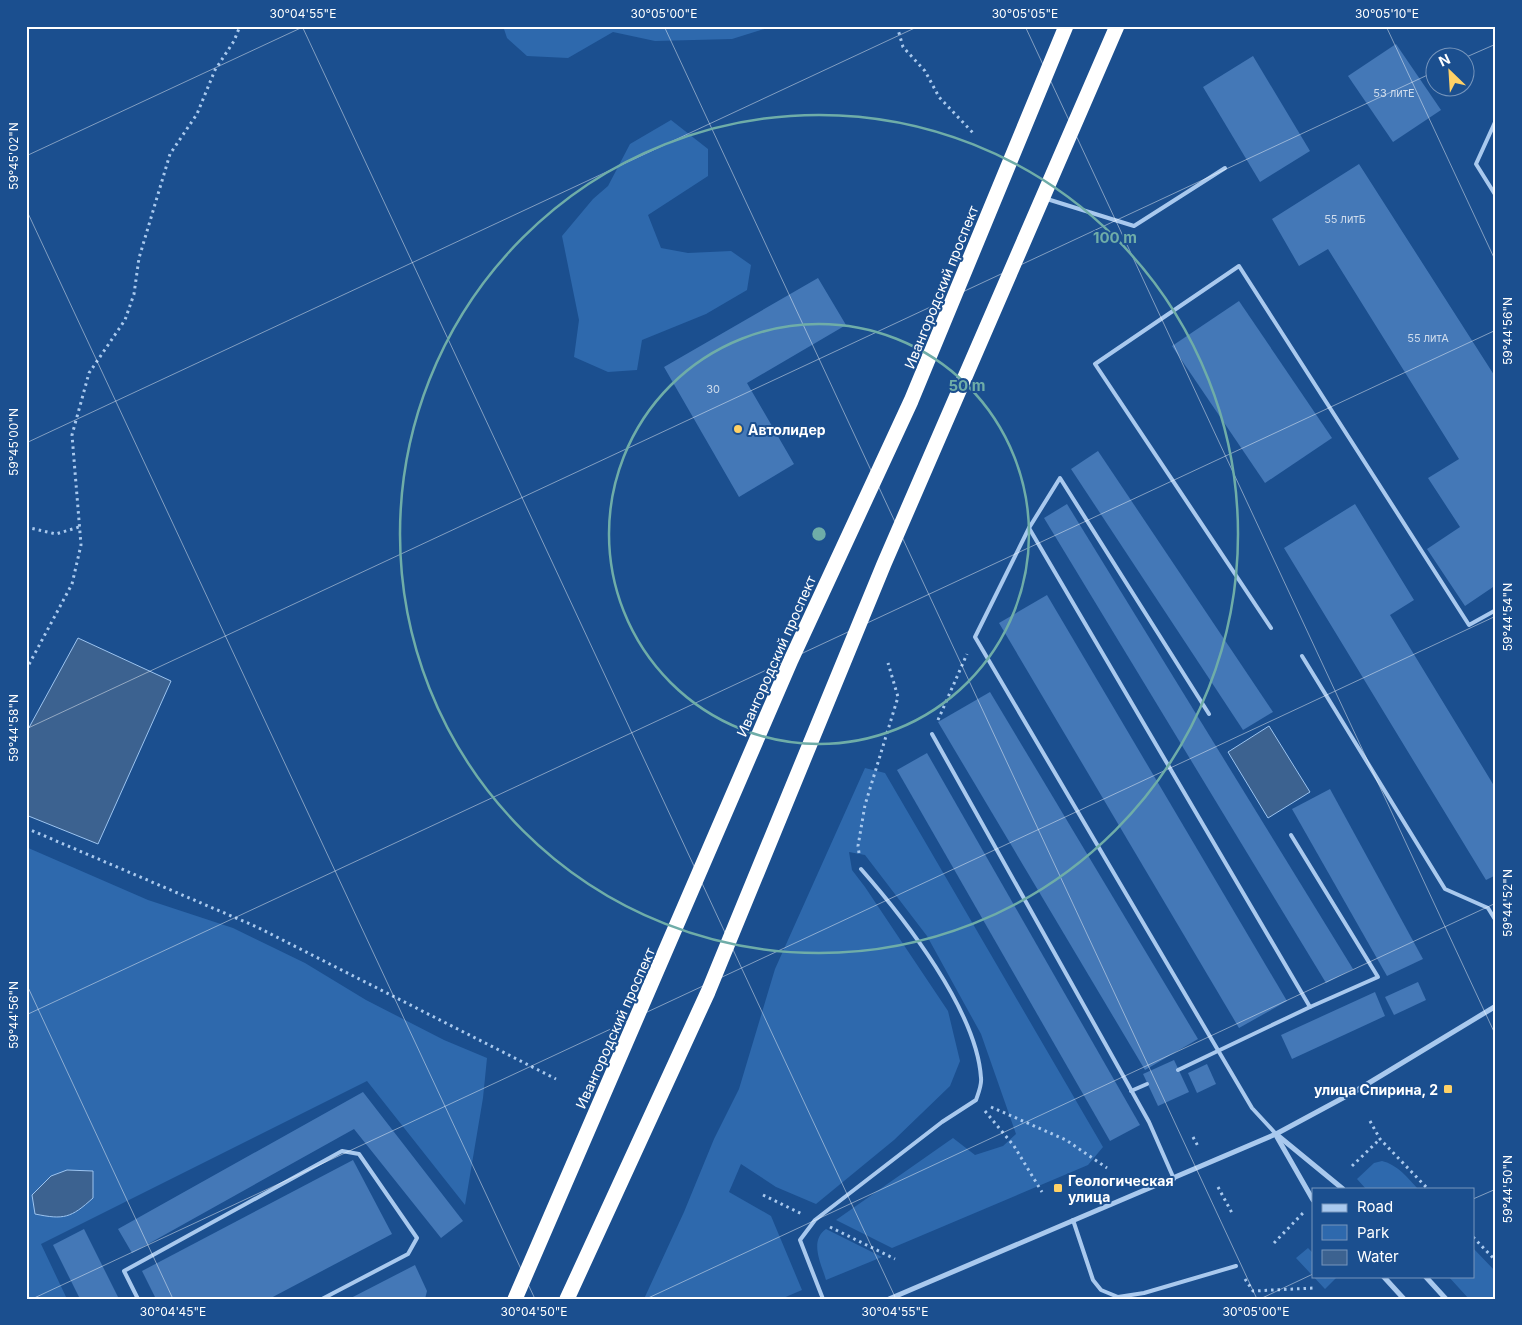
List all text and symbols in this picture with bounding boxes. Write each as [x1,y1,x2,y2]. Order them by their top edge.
text: 30°04'55"E [270,6,336,21]
text: 30°05'00"E [631,6,697,21]
text: 30°05'05"E [992,6,1058,21]
text: 30°05'10"E [1355,6,1419,21]
north arrow [1424,48,1474,98]
text: N [1436,50,1453,70]
house number: 53 литЕ [1373,86,1415,100]
text: 59°45'02"N [6,122,21,190]
street label: Ивангородский проспект [900,203,982,371]
house number: 55 литБ [1324,212,1366,226]
text: 100 m [1093,228,1137,247]
text: 59°44'56"N [1500,297,1515,365]
house number: 55 литА [1407,331,1449,345]
text: 50 m [949,376,985,395]
house number: 30 [706,382,720,396]
text: 59°45'00"N [6,408,21,476]
place label: Автолидер [748,421,826,438]
marker: Автолидер [732,423,744,435]
centre of rings [810,525,828,543]
street label: Ивангородский проспект [733,572,819,739]
text: 59°44'54"N [1500,583,1515,651]
text: 59°44'58"N [6,694,21,762]
text: 59°44'52"N [1500,869,1515,937]
street label: Ивангородский проспект [572,944,658,1111]
text: 59°44'56"N [6,981,21,1049]
place label: улица Спирина, 2 [1314,1081,1438,1098]
marker: улица Спирина, 2 [1442,1083,1454,1095]
text: 59°44'50"N [1500,1155,1515,1223]
place label: Геологическая улица [1068,1172,1174,1205]
marker: Геологическая улица [1052,1182,1064,1194]
legend [1312,1188,1474,1278]
text: Road [1357,1197,1393,1216]
text: Park [1357,1223,1390,1242]
text: Water [1357,1247,1399,1266]
text: 30°04'45"E [140,1304,206,1319]
text: 30°04'50"E [500,1304,568,1319]
text: 30°04'55"E [862,1304,928,1319]
text: 30°05'00"E [1223,1304,1289,1319]

